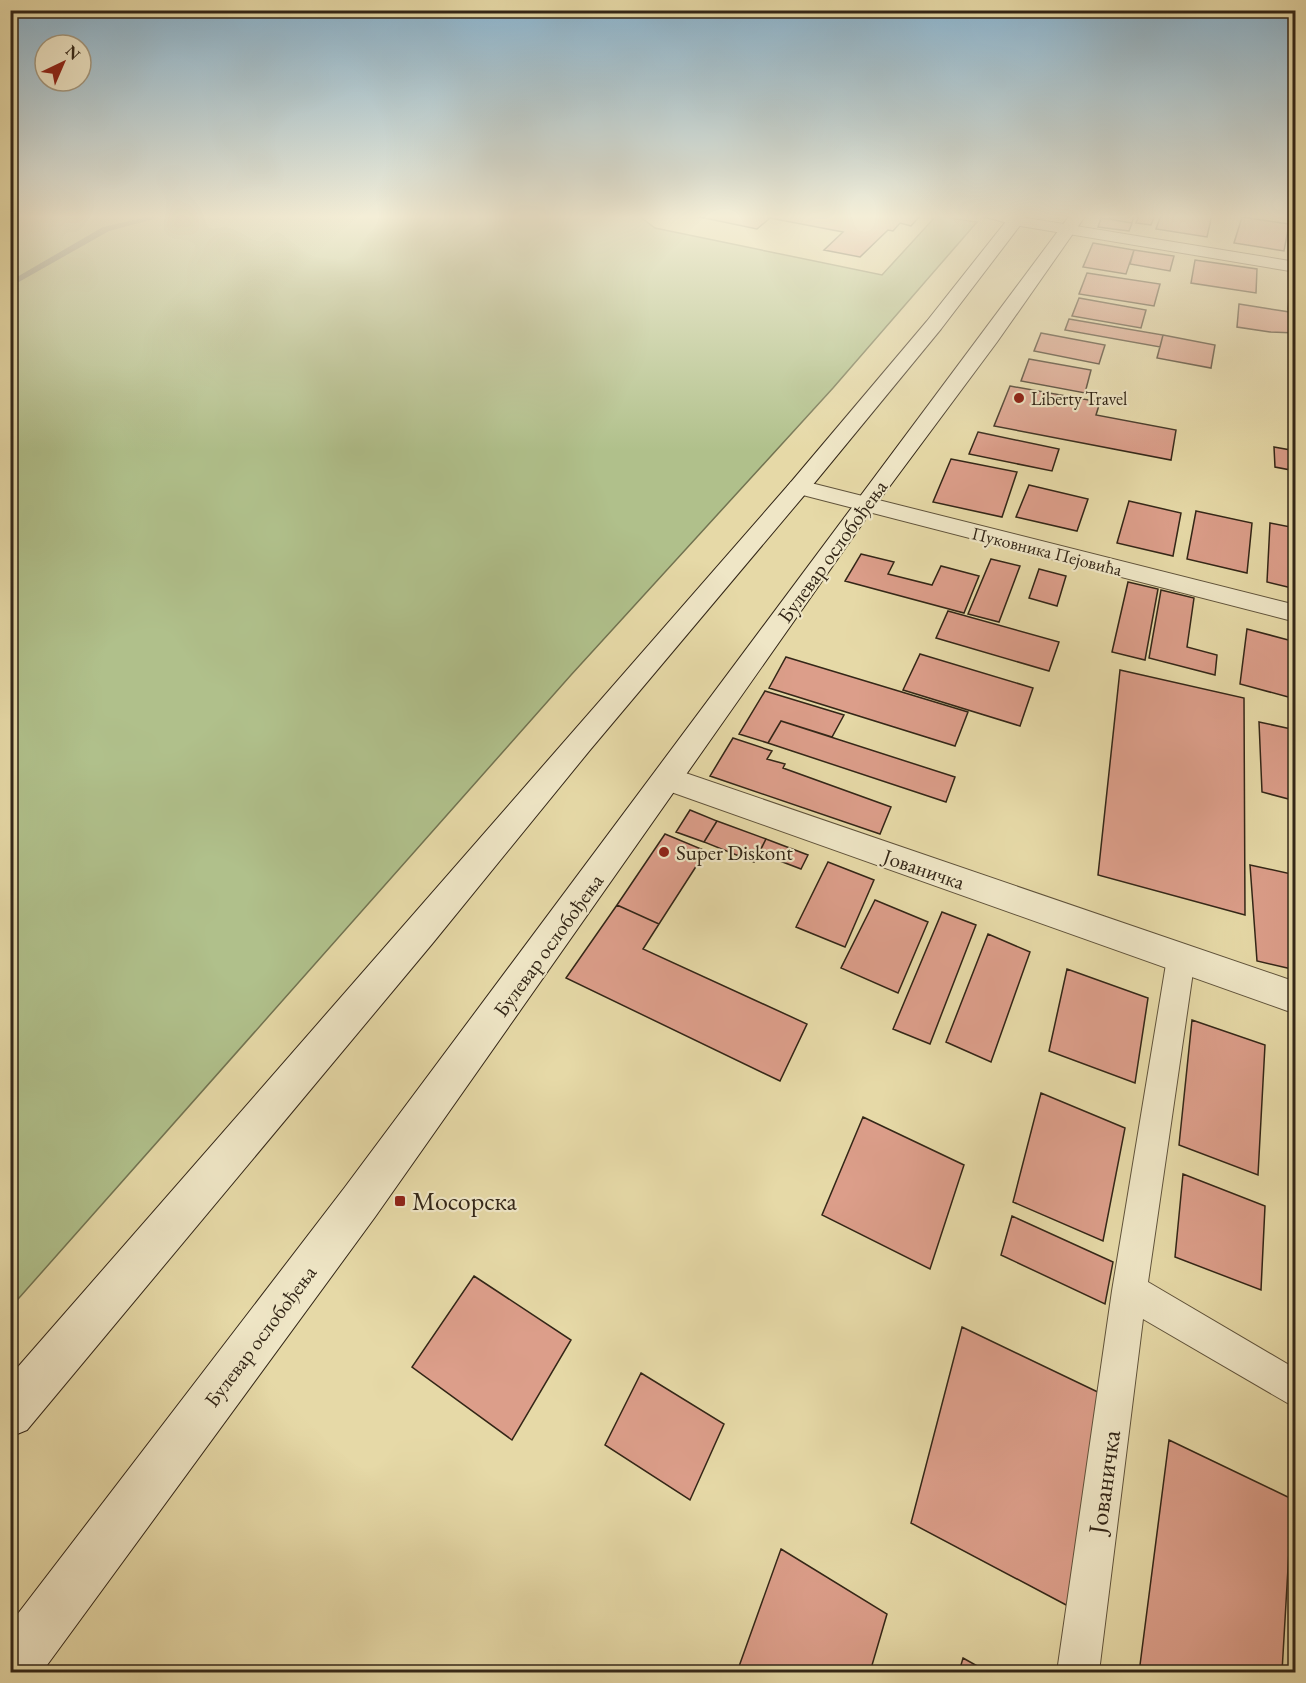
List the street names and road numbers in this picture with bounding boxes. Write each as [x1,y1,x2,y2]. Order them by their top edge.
street label: Булевар ослобођења [771,474,893,628]
street label: Пуковника Пејовића [969,521,1125,581]
street label: Јованичка [878,842,969,896]
street label: Булевар ослобођења [487,868,609,1022]
street label: Булевар ослобођења [198,1259,322,1412]
street label: Јованичка [1080,1427,1128,1538]

